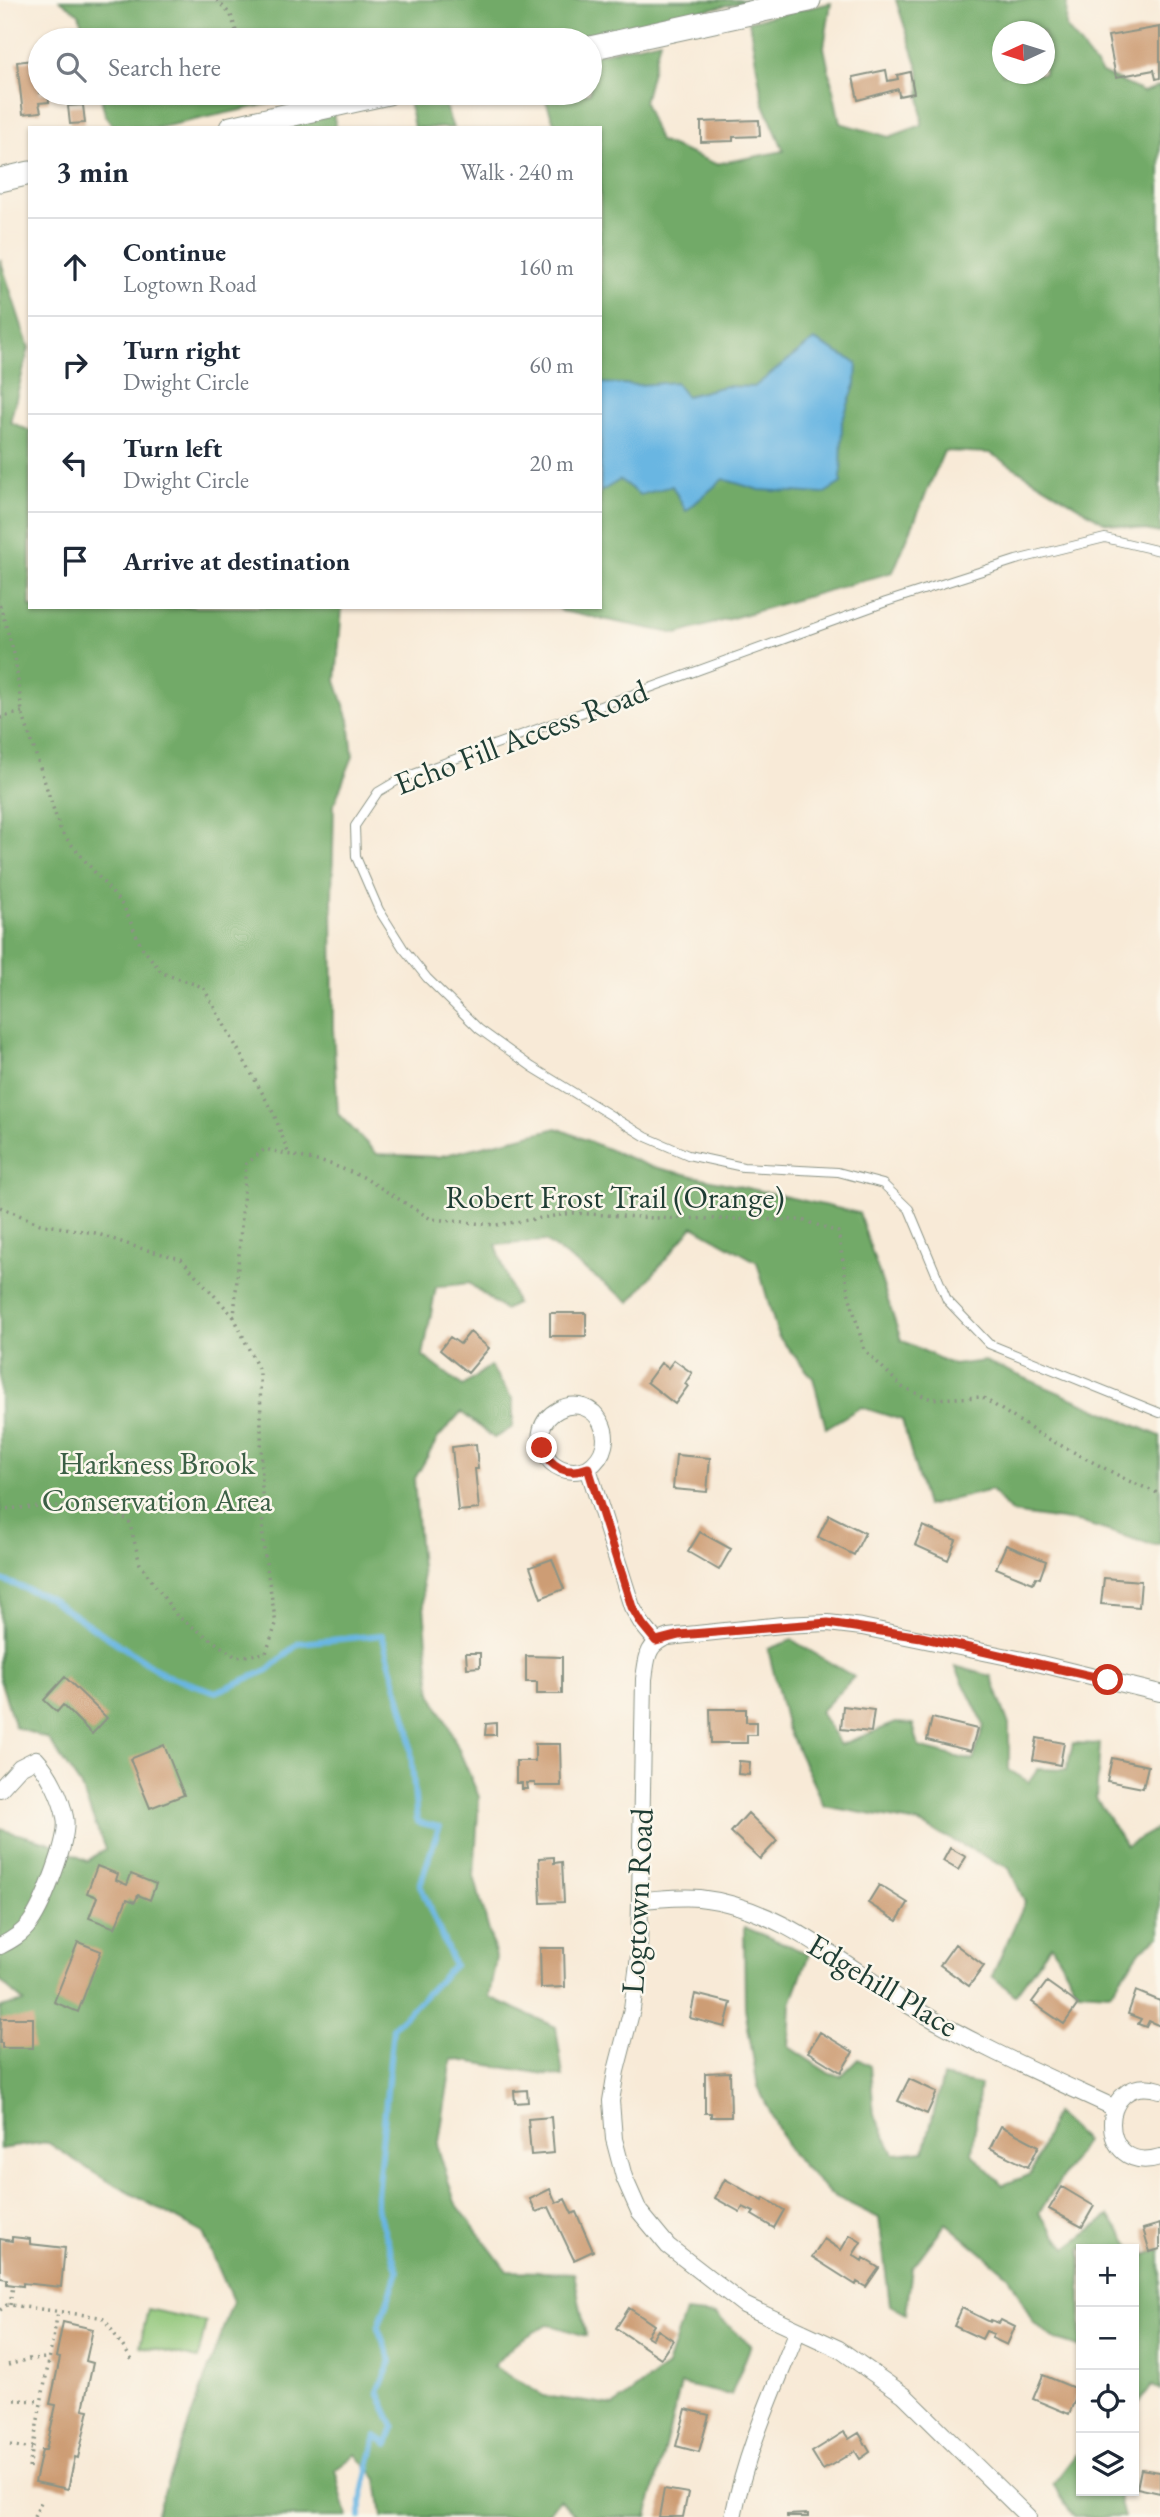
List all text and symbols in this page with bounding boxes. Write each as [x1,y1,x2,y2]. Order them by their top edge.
north arrow [992,21,1055,84]
search box [28,28,602,105]
icon: search [52,48,90,86]
text: Search here [108,50,221,84]
text: 3 min [56,152,129,191]
text: Walk · 240 m [460,157,574,187]
text: Continue [123,235,226,269]
icon: ahead [56,248,94,286]
text: 160 m [518,252,574,282]
text: Logtown Road [123,269,257,299]
text: Turn right [123,333,241,367]
icon: right [56,346,94,384]
text: 60 m [529,350,574,380]
text: Dwight Circle [123,367,249,397]
text: Turn left [123,431,222,465]
icon: left [56,444,94,482]
text: 20 m [529,448,574,478]
text: Dwight Circle [123,465,249,495]
icon: arrive [56,542,94,580]
text: Arrive at destination [123,544,350,578]
street label: Echo Fill Access Road [388,669,655,805]
street label: Robert Frost Trail (Orange) [445,1176,785,1218]
route end [526,1432,557,1463]
park label: Harkness Brook Conservation Area [42,1442,272,1521]
route start [1092,1664,1123,1695]
street label: Logtown Road [611,1806,663,1995]
street label: Edgehill Place [800,1924,966,2046]
map controls [1076,2244,1139,2496]
button: + [1076,2244,1139,2307]
button: − [1076,2307,1139,2370]
button: locate [1076,2370,1139,2433]
button: layers [1076,2433,1139,2496]

